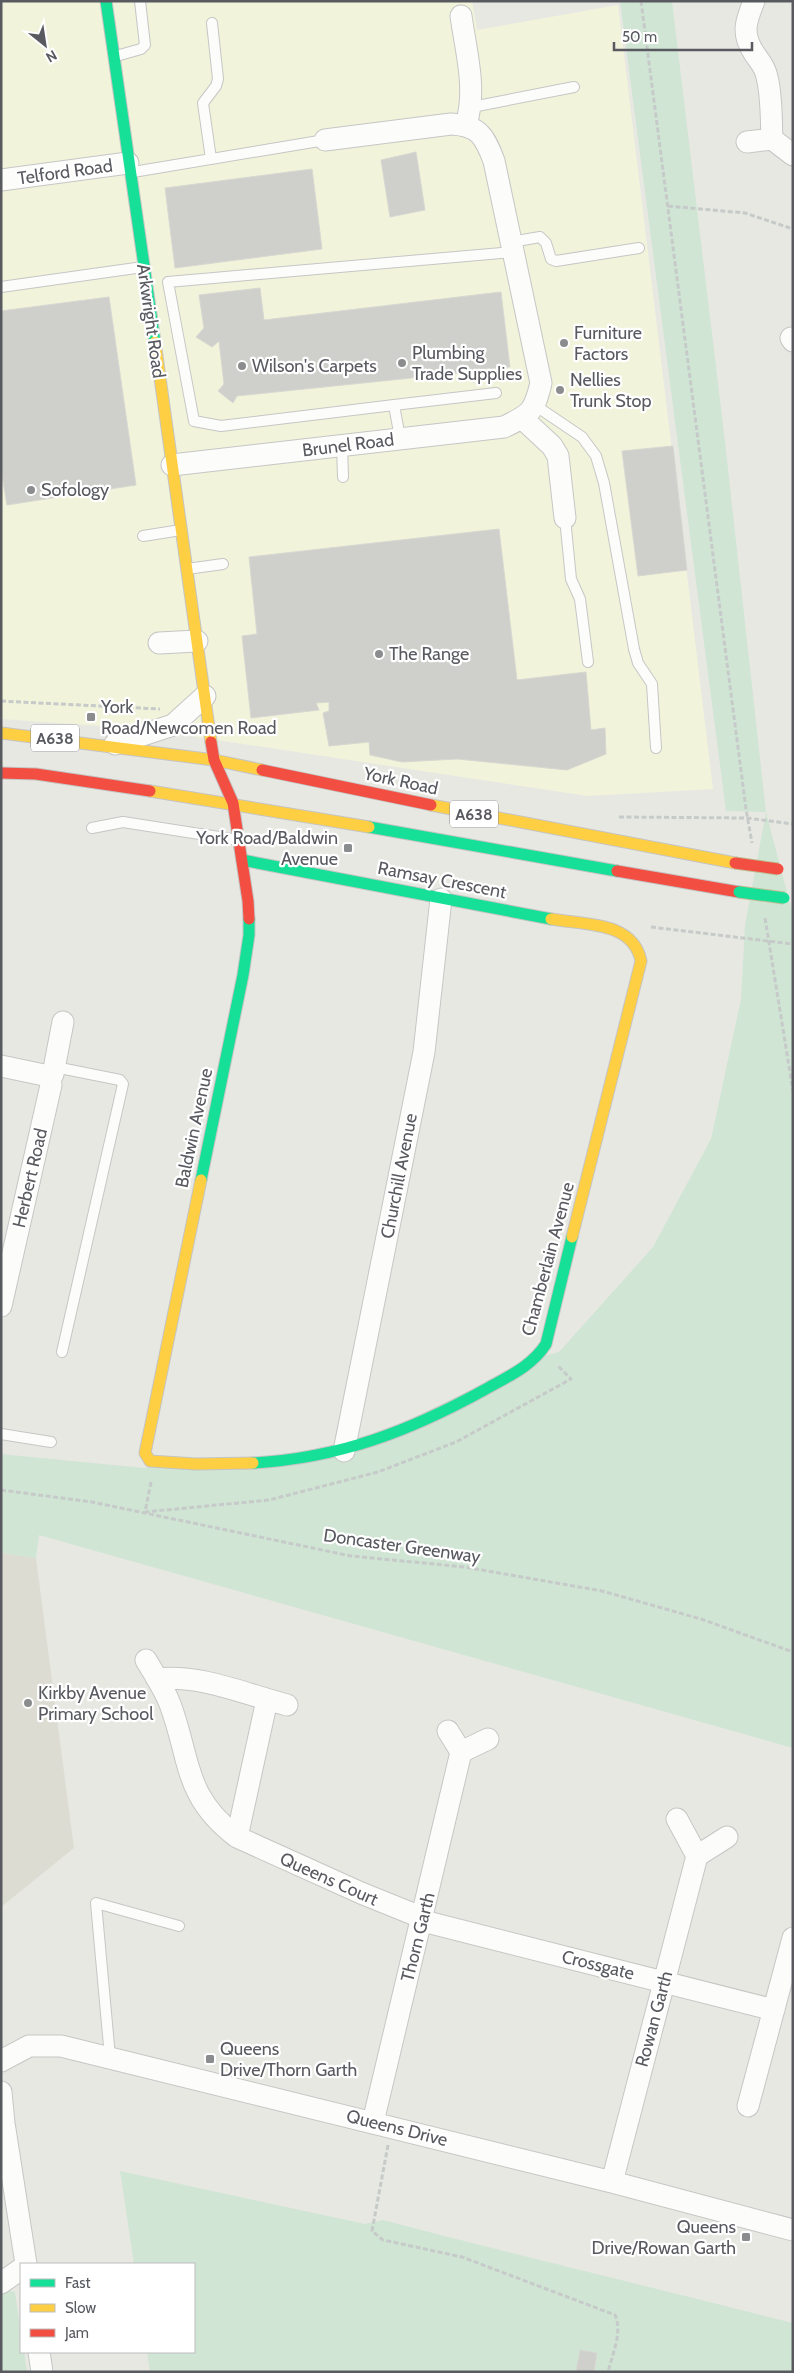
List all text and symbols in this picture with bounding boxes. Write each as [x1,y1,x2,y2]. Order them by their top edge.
north arrow [20,20,70,70]
scale bar [614,20,752,52]
text: 50 m [622,28,657,46]
text: N [43,46,60,67]
street label: Telford Road [16,154,114,190]
street label: Arkwright Road [132,262,170,380]
place label: Furniture Factors [574,322,642,365]
marker: Furniture Factors [558,337,570,349]
place label: Plumbing Trade Supplies [412,342,522,385]
place label: Wilson's Carpets [252,355,377,377]
marker: Plumbing Trade Supplies [396,357,408,369]
marker: Wilson's Carpets [236,360,248,372]
place label: Nellies Trunk Stop [570,369,651,412]
marker: Nellies Trunk Stop [554,384,566,396]
street label: Brunel Road [301,428,395,462]
place label: Sofology [41,479,109,501]
marker: Sofology [25,484,37,496]
place label: The Range [389,643,469,665]
marker: The Range [373,648,385,660]
place label: York Road/Newcomen Road [100,696,277,739]
marker: York Road/Newcomen Road [85,711,97,723]
road number: A638 [31,724,79,751]
street label: York Road [361,762,440,800]
road number: A638 [450,801,498,828]
place label: York Road/Baldwin Avenue [195,827,338,870]
marker: York Road/Baldwin Avenue [342,842,354,854]
street label: Ramsay Crescent [376,857,508,903]
street label: Baldwin Avenue [171,1066,217,1190]
street label: Churchill Avenue [376,1112,422,1240]
street label: Herbert Road [8,1126,52,1230]
street label: Chamberlain Avenue [517,1180,579,1338]
street label: Doncaster Greenway [322,1524,482,1568]
place label: Kirkby Avenue Primary School [38,1682,154,1725]
marker: Kirkby Avenue Primary School [22,1697,34,1709]
street label: Queens Court [277,1848,381,1910]
street label: Thorn Garth [396,1890,440,1984]
street label: Crossgate [560,1945,636,1985]
street label: Rowan Garth [631,1969,677,2069]
place label: Queens Drive/Thorn Garth [220,2038,357,2081]
marker: Queens Drive/Thorn Garth [204,2053,216,2065]
street label: Queens Drive [344,2105,450,2151]
place label: Queens Drive/Rowan Garth [592,2216,736,2259]
marker: Queens Drive/Rowan Garth [740,2231,752,2243]
legend [20,2263,195,2353]
text: Fast [65,2274,90,2292]
text: Slow [65,2299,96,2317]
text: Jam [64,2324,89,2342]

